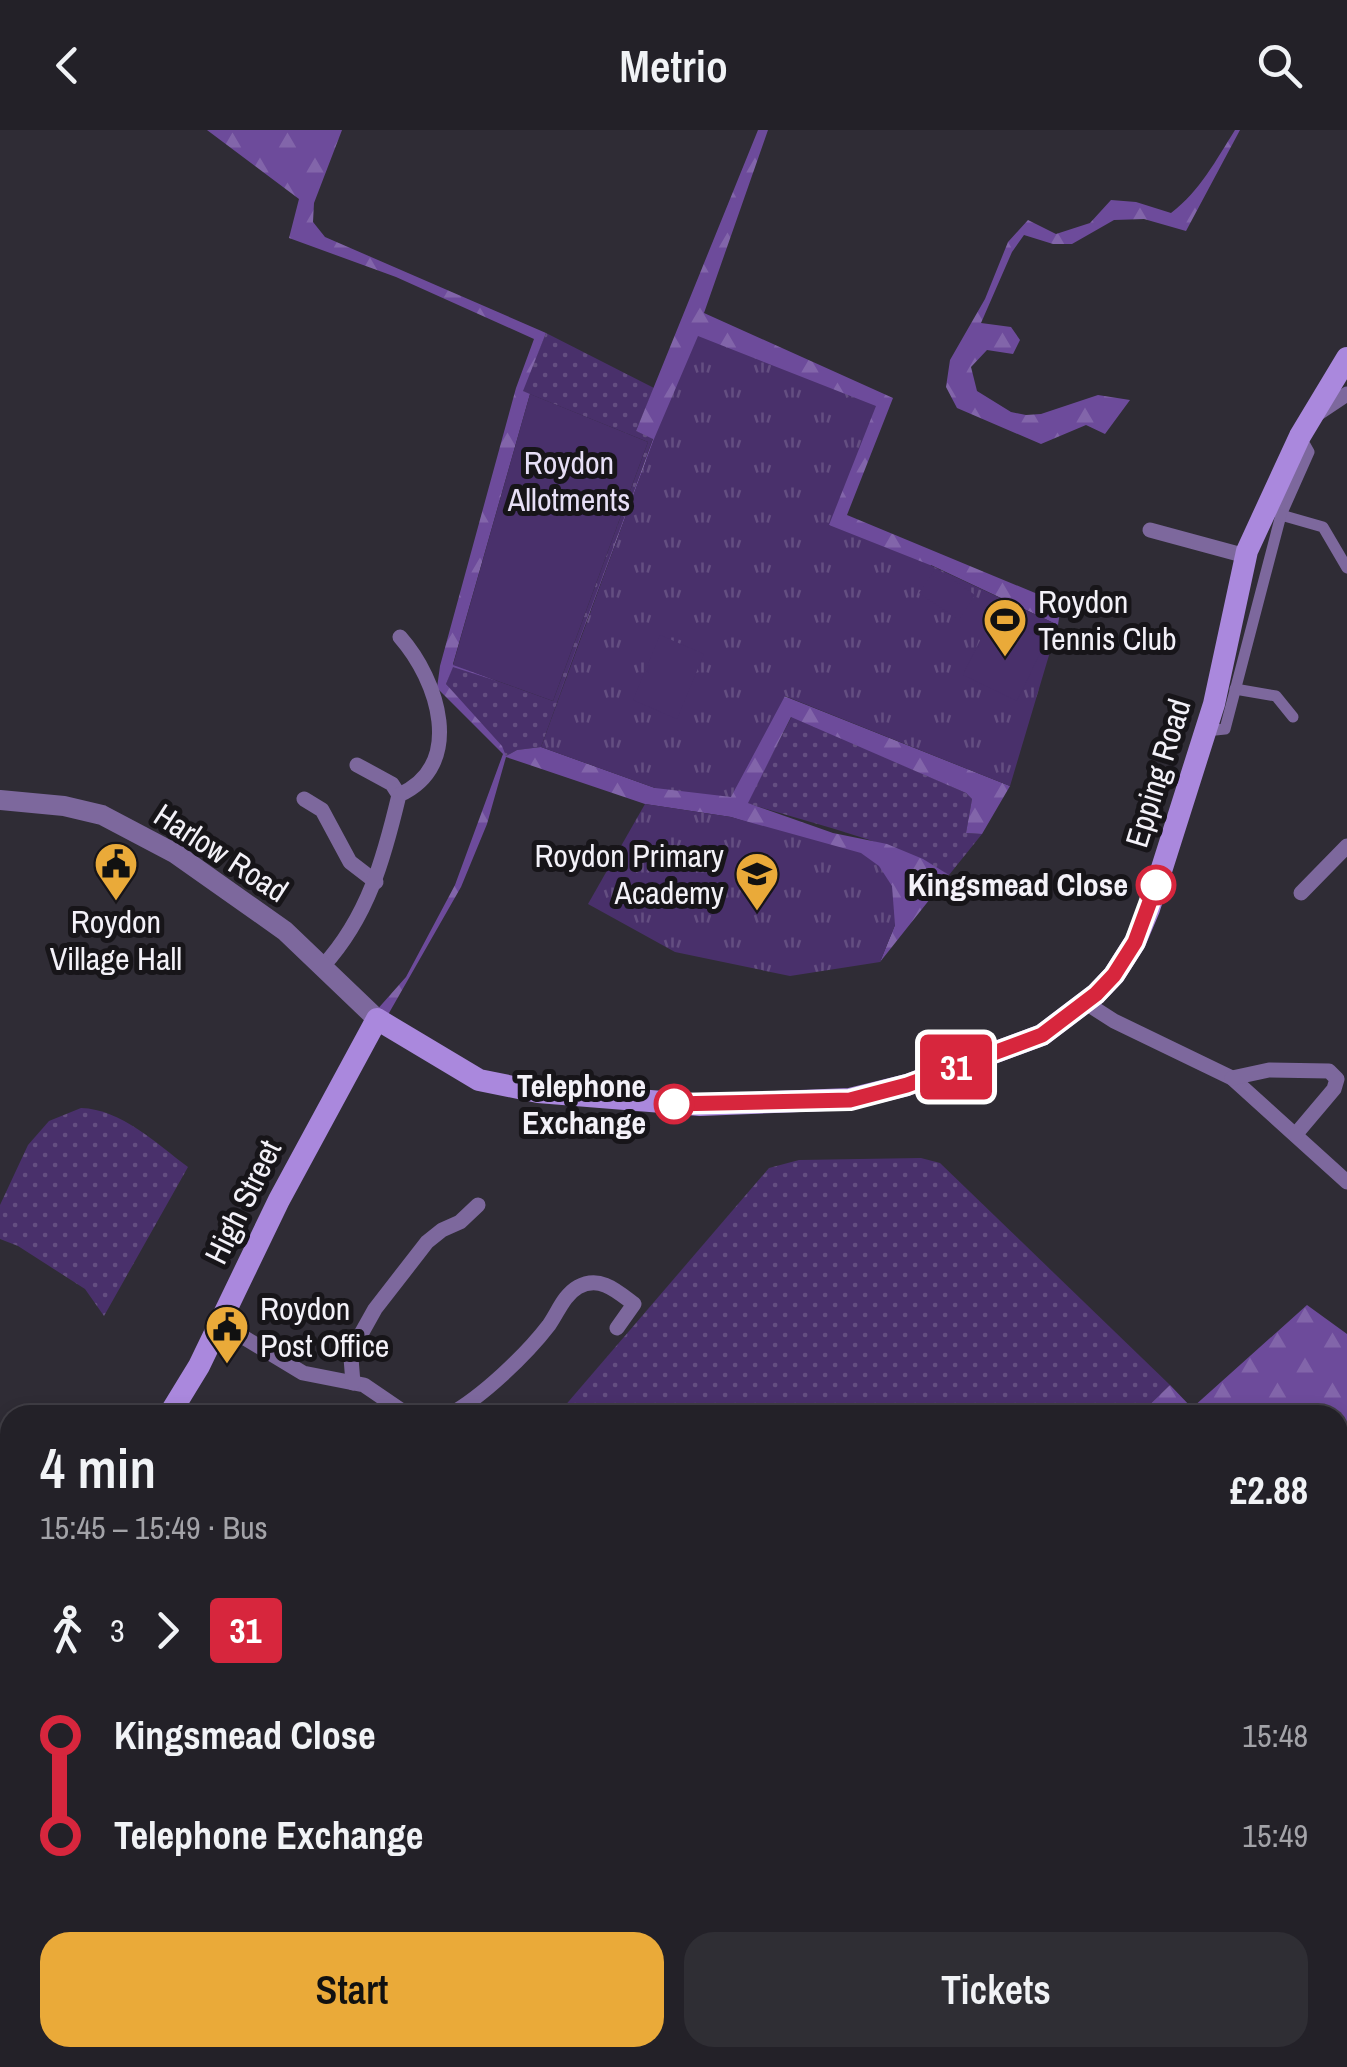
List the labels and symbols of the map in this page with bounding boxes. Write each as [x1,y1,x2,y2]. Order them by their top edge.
park label: Roydon Allotments [507,441,630,521]
place label: Roydon Tennis Club [1038,580,1177,660]
sports icon: Roydon Tennis Club [982,597,1028,658]
street label: Epping Road [1115,693,1200,852]
street label: Harlow Road [146,793,297,912]
place label: Roydon Primary Academy [534,834,724,914]
public building icon: Roydon Village Hall [93,841,139,902]
school or university icon: Roydon Primary Academy [734,851,780,912]
place label: Kingsmead Close [908,863,1128,906]
marker: Kingsmead Close [1137,866,1175,904]
place label: Roydon Village Hall [50,900,182,980]
line badge: 31 [911,1034,1001,1100]
place label: Telephone Exchange [517,1064,646,1144]
marker: Telephone Exchange [655,1085,693,1123]
street label: High Street [194,1133,291,1271]
place label: Roydon Post Office [260,1287,389,1367]
public building icon: Roydon Post Office [204,1304,250,1365]

